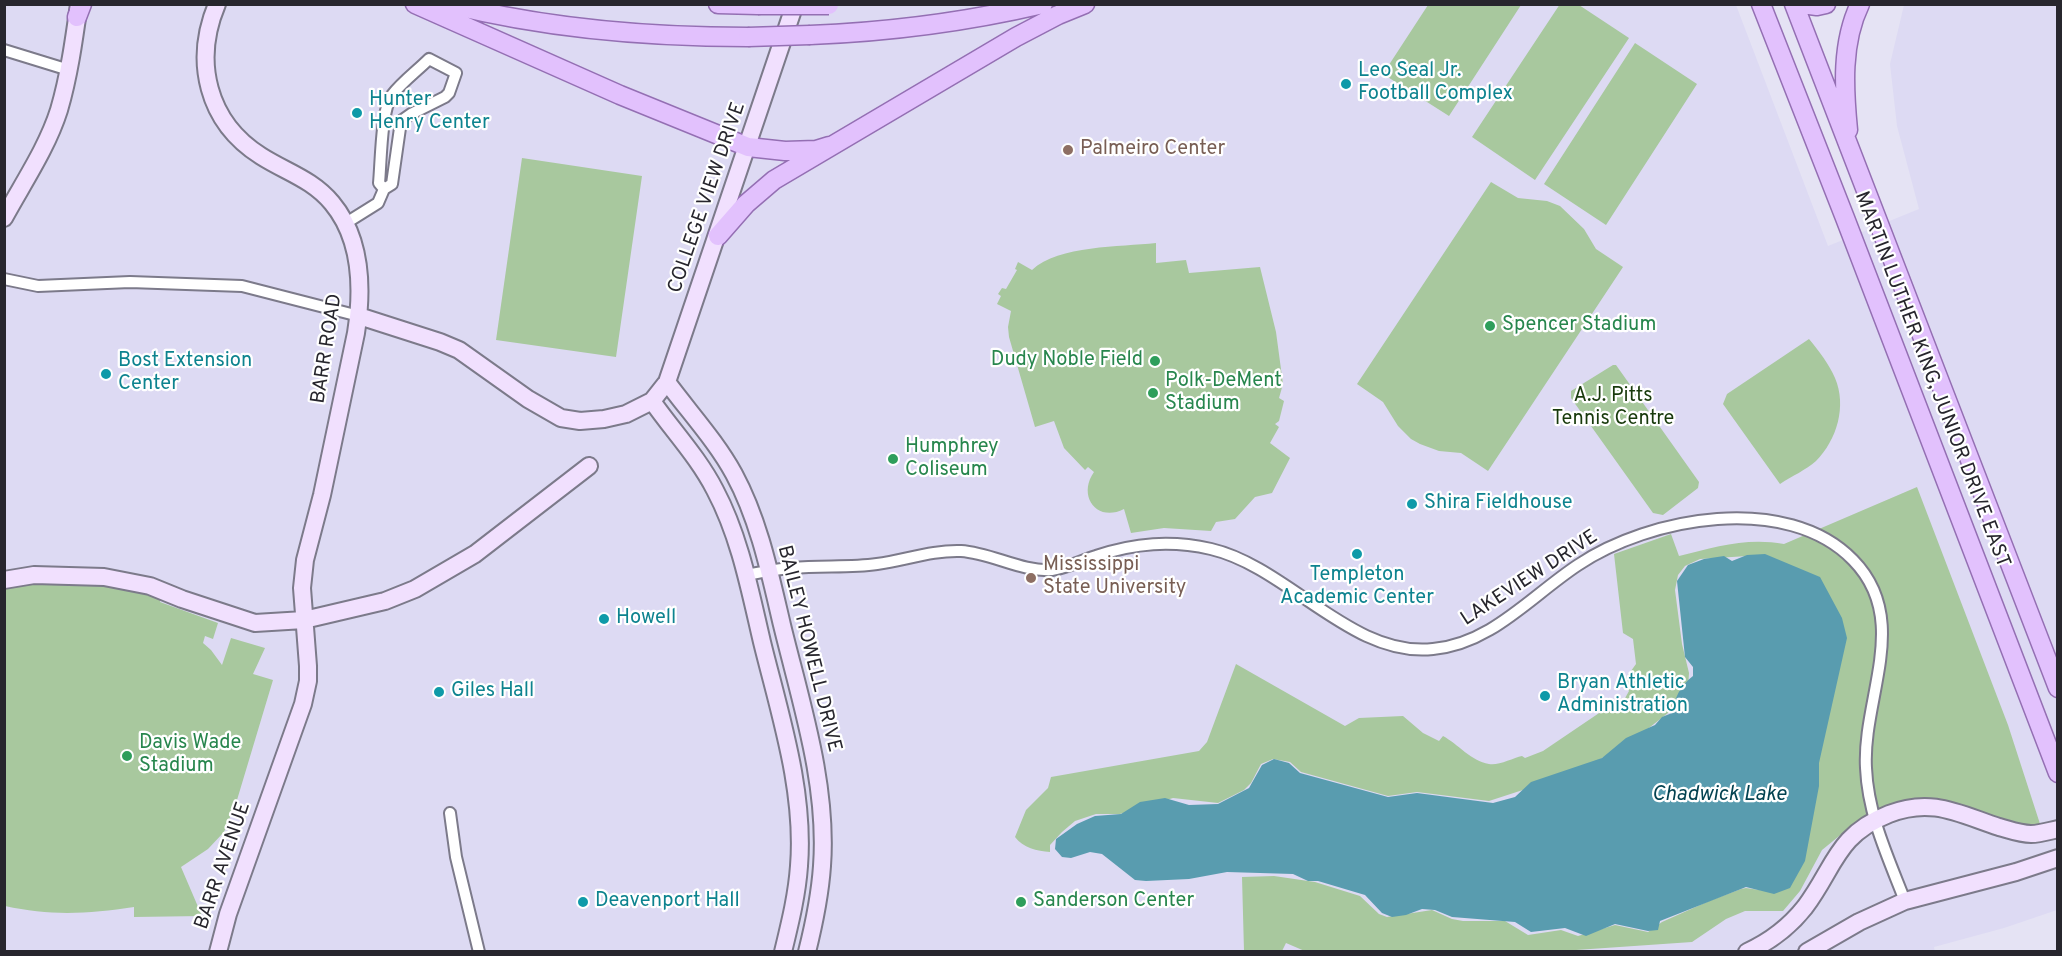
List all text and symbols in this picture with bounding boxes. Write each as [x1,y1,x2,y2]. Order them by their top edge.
place label: Leo Seal Jr. Football Complex [1358,60,1513,107]
marker: Leo Seal Jr. Football Complex [1339,77,1353,91]
place label: Hunter Henry Center [369,89,490,136]
street label: COLLEGE VIEW DRIVE [664,99,752,297]
marker: Hunter Henry Center [350,106,364,120]
place label: Palmeiro Center [1080,138,1225,162]
marker: Palmeiro Center [1061,143,1075,157]
street label: MARTIN LUTHER KING, JUNIOR DRIVE EAST [1848,189,2014,571]
street label: BARR ROAD [307,292,349,406]
place label: Spencer Stadium [1502,314,1656,338]
marker: Spencer Stadium [1483,319,1497,333]
place label: Dudy Noble Field [991,349,1143,373]
place label: Bost Extension Center [118,350,252,397]
marker: Dudy Noble Field [1148,354,1162,368]
marker: Bost Extension Center [99,367,113,381]
place label: Polk-DeMent Stadium [1165,370,1282,417]
park label: A.J. Pitts Tennis Centre [1552,385,1674,432]
marker: Polk-DeMent Stadium [1146,386,1160,400]
place label: Humphrey Coliseum [905,436,999,483]
marker: Humphrey Coliseum [886,452,900,466]
place label: Shira Fieldhouse [1424,492,1572,516]
marker: Shira Fieldhouse [1405,497,1419,511]
street label: LAKEVIEW DRIVE [1457,526,1603,632]
street label: BAILEY HOWELL DRIVE [771,543,845,755]
marker: Templeton Academic Center [1350,547,1364,561]
place label: Mississippi State University [1043,554,1186,601]
place label: Templeton Academic Center [1280,564,1434,611]
marker: Mississippi State University [1024,571,1038,585]
place label: Howell [616,607,676,631]
marker: Howell [597,612,611,626]
place label: Bryan Athletic Administration [1557,672,1688,719]
place label: Giles Hall [451,680,534,704]
marker: Giles Hall [432,685,446,699]
marker: Bryan Athletic Administration [1538,689,1552,703]
place label: Davis Wade Stadium [139,732,241,779]
marker: Davis Wade Stadium [120,749,134,763]
water label: Chadwick Lake [1652,783,1786,809]
street label: BARR AVENUE [191,799,257,933]
place label: Deavenport Hall [595,890,740,914]
place label: Sanderson Center [1033,890,1194,914]
marker: Deavenport Hall [576,895,590,909]
marker: Sanderson Center [1014,895,1028,909]

